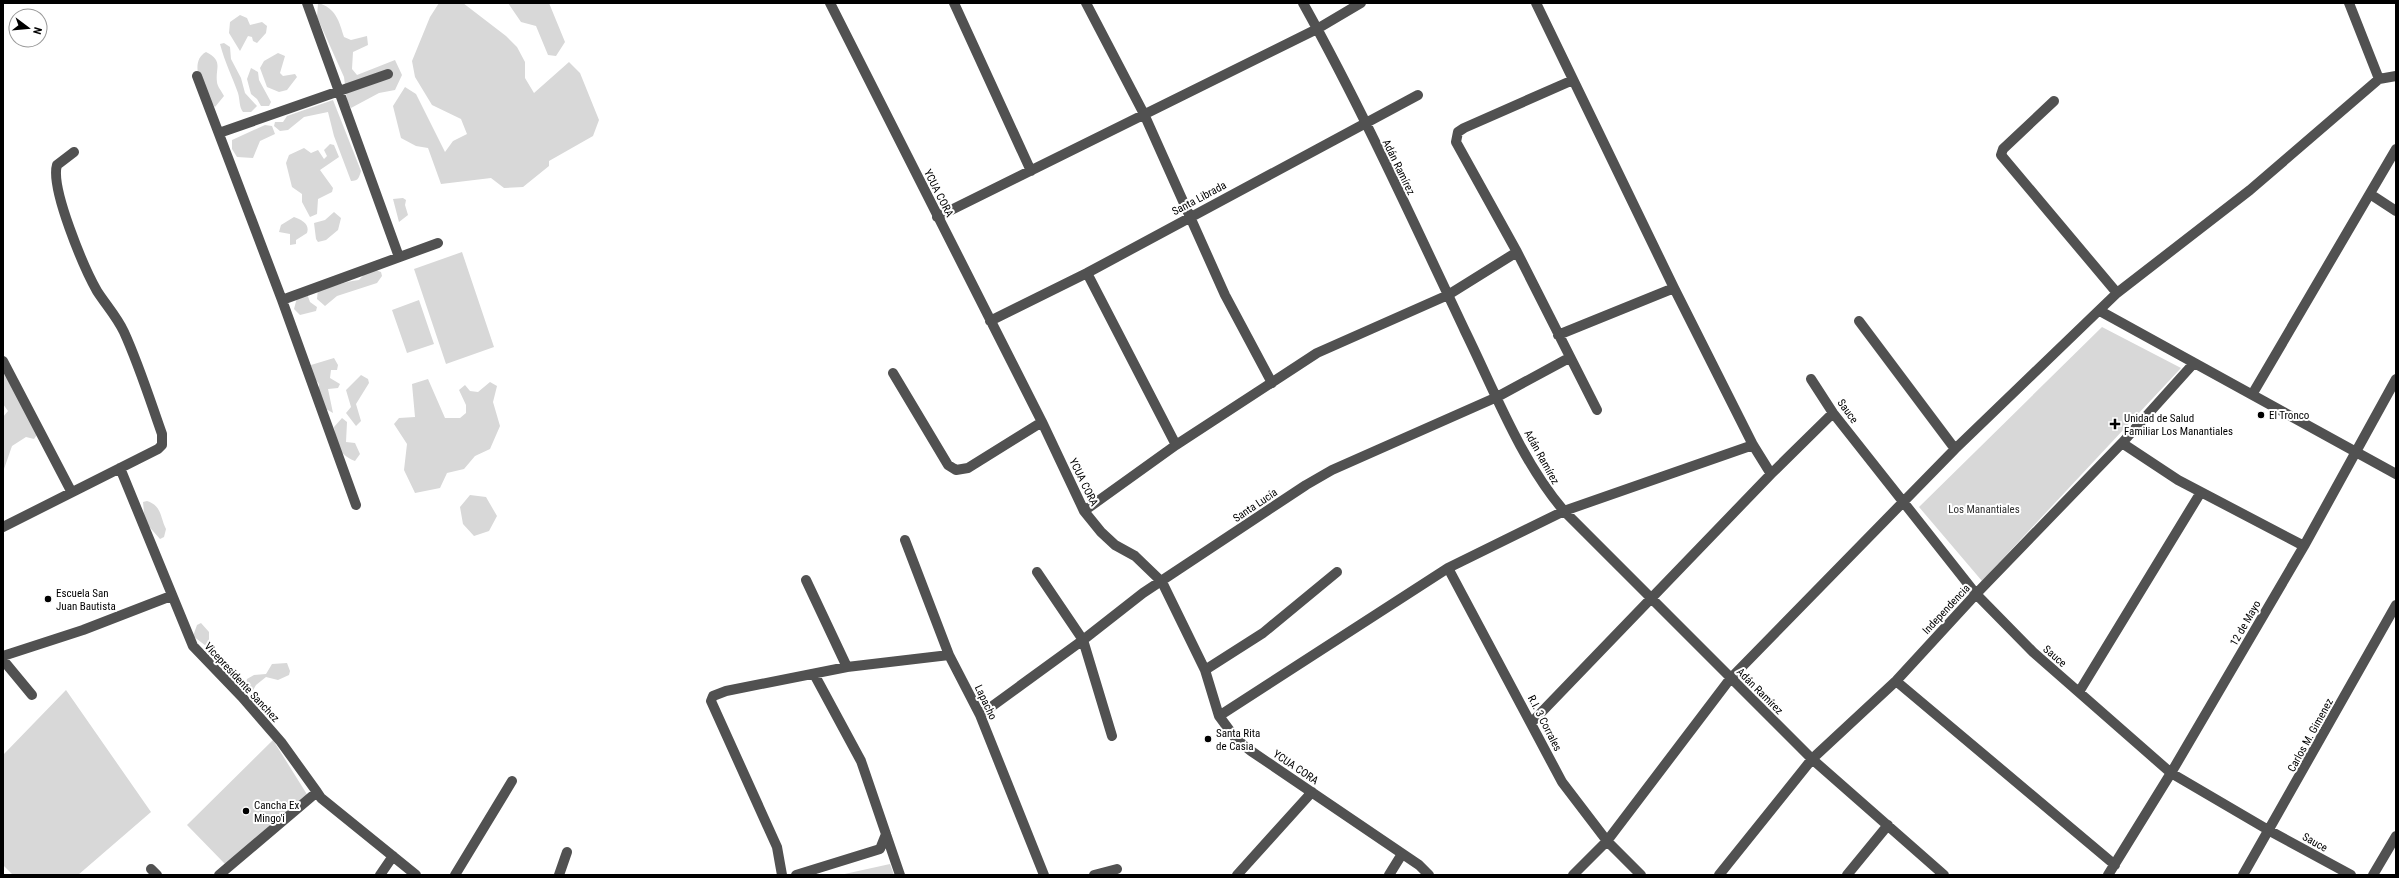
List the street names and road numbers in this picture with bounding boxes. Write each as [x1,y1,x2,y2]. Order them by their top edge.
street label: Adán Ramírez [1380,137,1418,197]
street label: YCUA CORA [921,167,956,220]
street label: Santa Librada [1170,179,1229,218]
street label: Sauce [1835,397,1861,426]
street label: Adán Ramírez [1521,428,1562,487]
street label: YCUA CORA [1066,456,1101,509]
street label: Santa Lucía [1231,486,1280,525]
street label: Independencia [1920,582,1973,637]
street label: 12 de Mayo [2227,598,2264,648]
street label: Vicepresidente Sanchez [201,640,282,725]
street label: Sauce [2040,643,2069,670]
street label: Adán Ramírez [1734,665,1786,717]
street label: Lapacho [972,683,999,722]
street label: R.I. 3 Corrales [1525,693,1564,753]
street label: Carlos M. Gimenez [2285,696,2336,774]
street label: YCUA CORA [1271,748,1321,788]
street label: Sauce [2300,830,2330,855]

